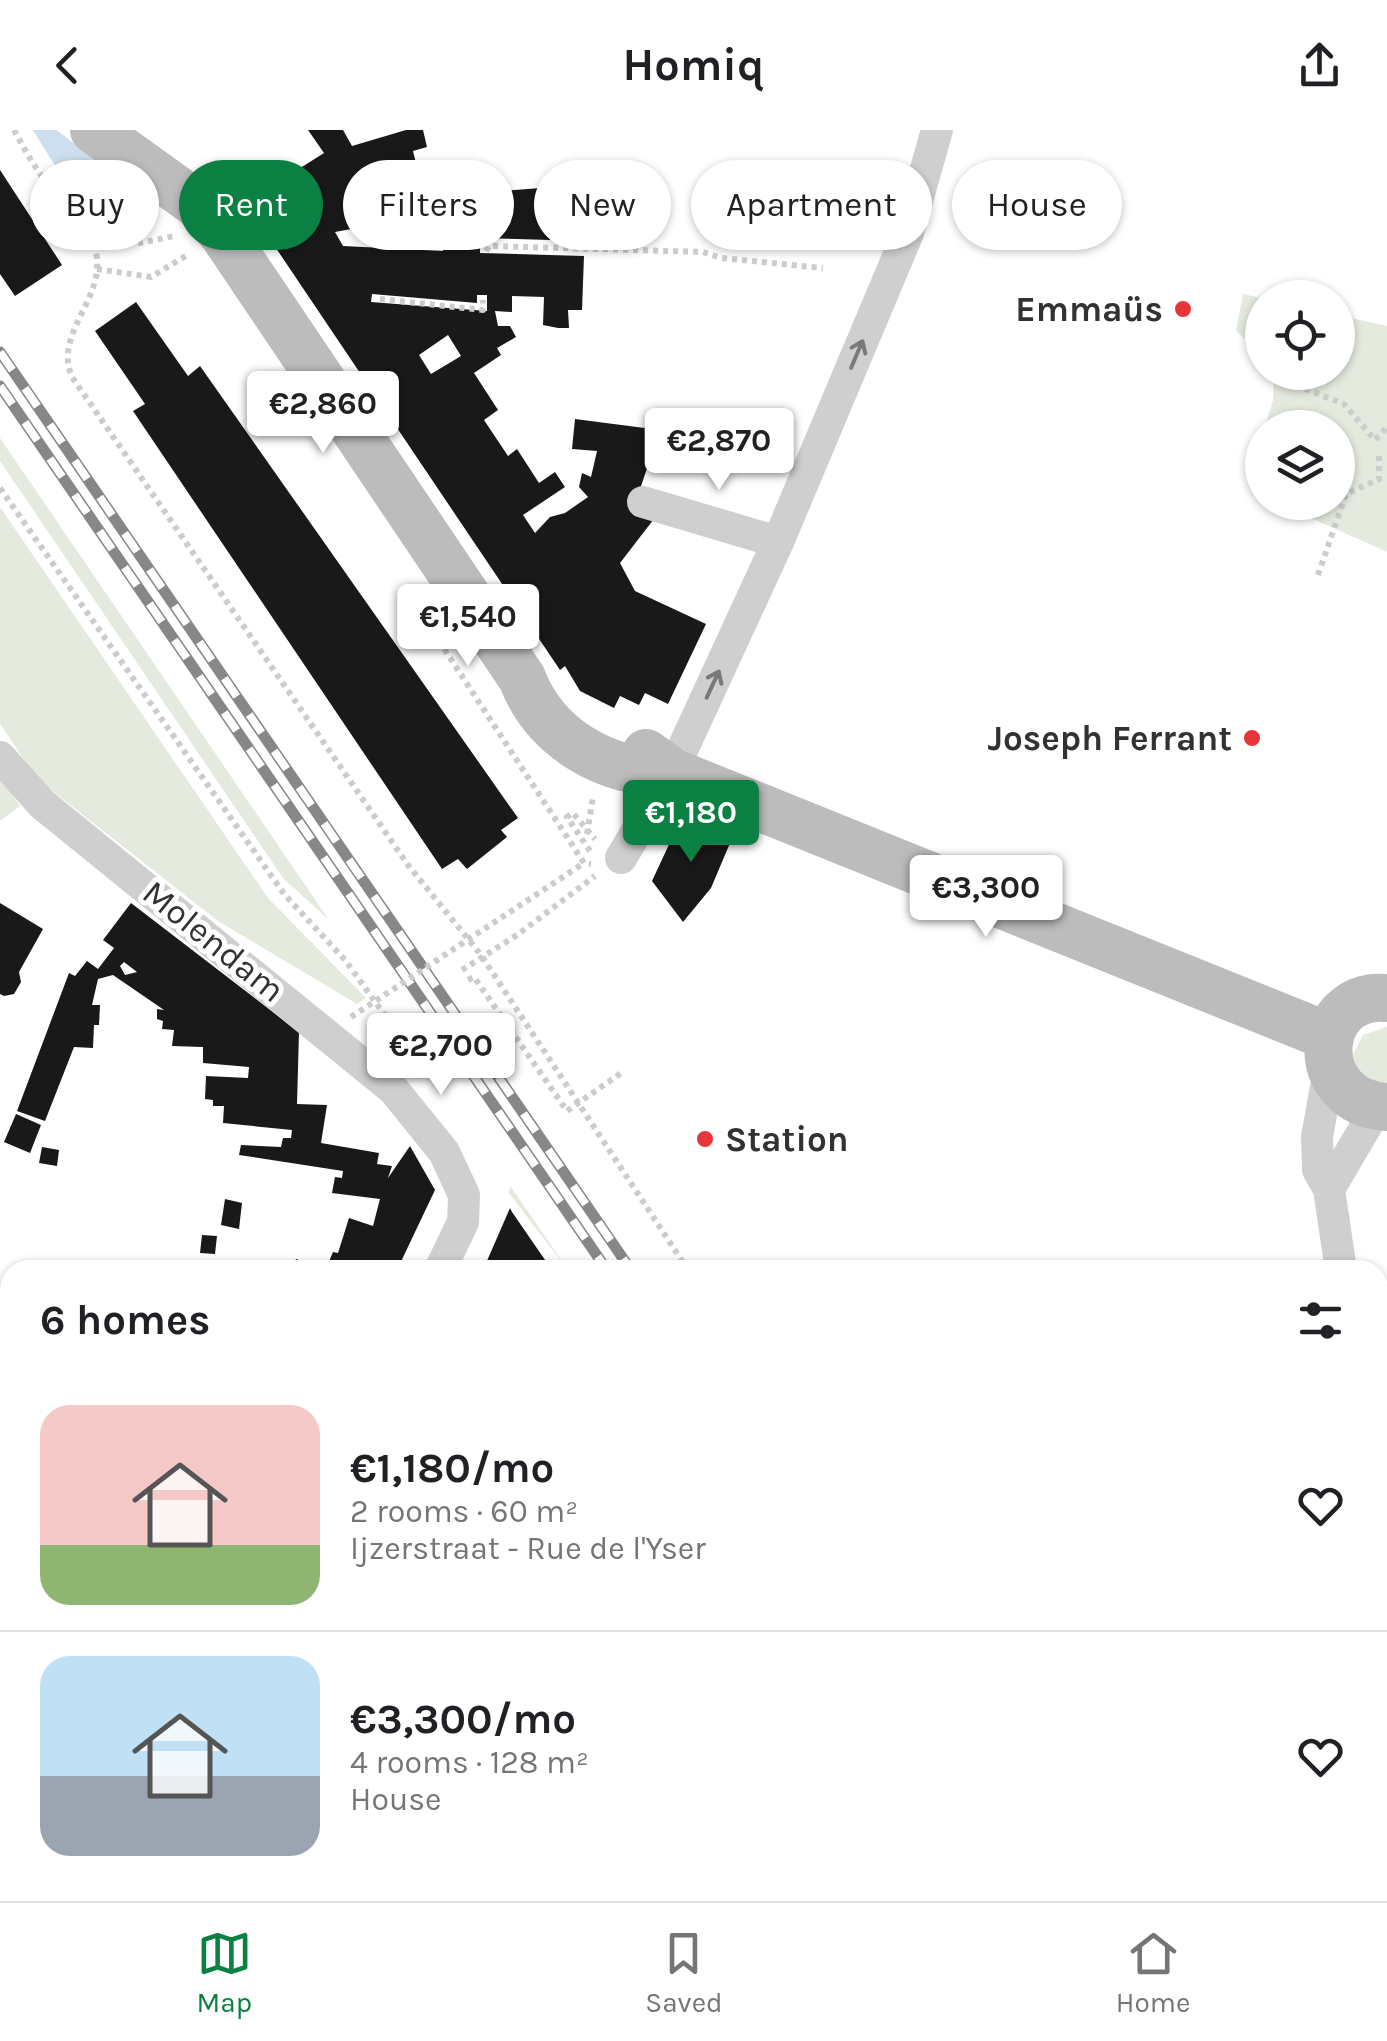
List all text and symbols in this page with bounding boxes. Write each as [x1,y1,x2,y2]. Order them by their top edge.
icon: back [40,38,95,93]
icon: share [1292,38,1347,93]
text: Homiq [622,39,765,91]
chip: Buy [30,160,159,250]
chip: Rent [179,160,323,250]
chip: Filters [343,160,514,250]
chip: New [534,160,671,250]
chip: Apartment [691,160,932,250]
chip: House [952,160,1122,250]
map controls [1245,280,1355,520]
button: locate [1245,280,1355,390]
place label: Emmaüs [1015,289,1163,330]
marker: Emmaüs [1172,298,1194,320]
one-way arrow [850,339,868,370]
pin: €2,860 [242,371,404,456]
text: €2,860 [269,385,377,422]
pin: €2,870 [638,408,800,493]
button: layers [1245,410,1355,520]
text: €2,870 [667,422,771,459]
pin: €1,540 [387,584,549,669]
text: €1,540 [419,598,517,635]
one-way arrow [704,670,723,700]
place label: Joseph Ferrant [988,718,1232,759]
marker: Joseph Ferrant [1241,727,1263,749]
pin: €1,180 [610,780,772,865]
text: €1,180 [645,794,737,831]
pin: €3,300 [905,855,1067,940]
text: €3,300 [932,869,1040,906]
street label: Molendam [135,872,293,1011]
pin: €2,700 [360,1013,522,1098]
text: €2,700 [389,1027,493,1064]
place label: Station [725,1119,849,1160]
marker: Station [694,1128,716,1150]
icon: filters [1293,1293,1348,1348]
text: 6 homes [40,1295,210,1345]
text: €1,180/mo [350,1443,554,1493]
icon: home [120,1445,240,1565]
icon: heart [1293,1478,1348,1533]
text: 2 rooms · 60 m² [350,1493,578,1530]
text: Ijzerstraat - Rue de l'Yser [350,1530,706,1567]
text: €3,300/mo [350,1694,576,1744]
icon: home [120,1696,240,1816]
icon: heart [1293,1729,1348,1784]
text: 4 rooms · 128 m² [350,1744,589,1781]
text: House [350,1781,442,1818]
tab: Map [197,1926,252,2019]
tab: Saved [645,1926,723,2019]
tab: Home [1116,1926,1190,2019]

